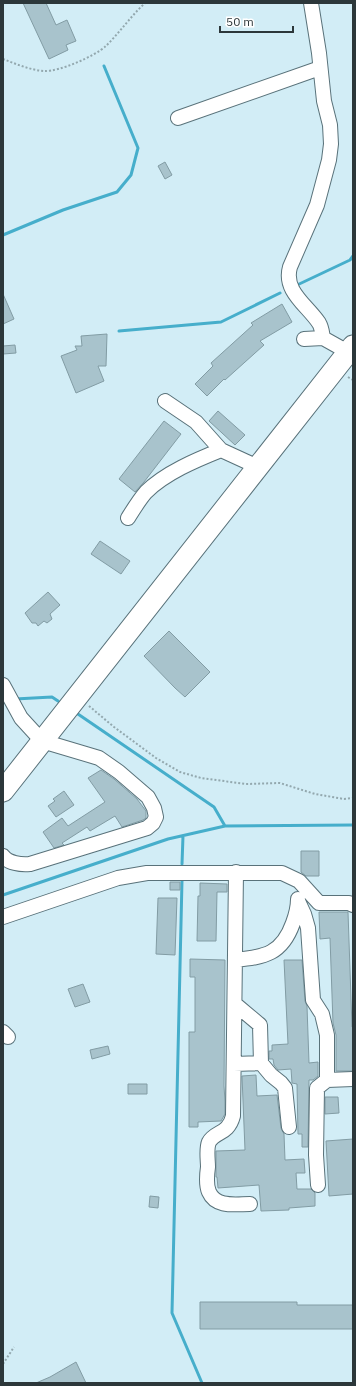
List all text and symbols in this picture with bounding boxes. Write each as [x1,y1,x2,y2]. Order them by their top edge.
scale bar [220,8,293,34]
text: 50 m [226,14,254,29]

